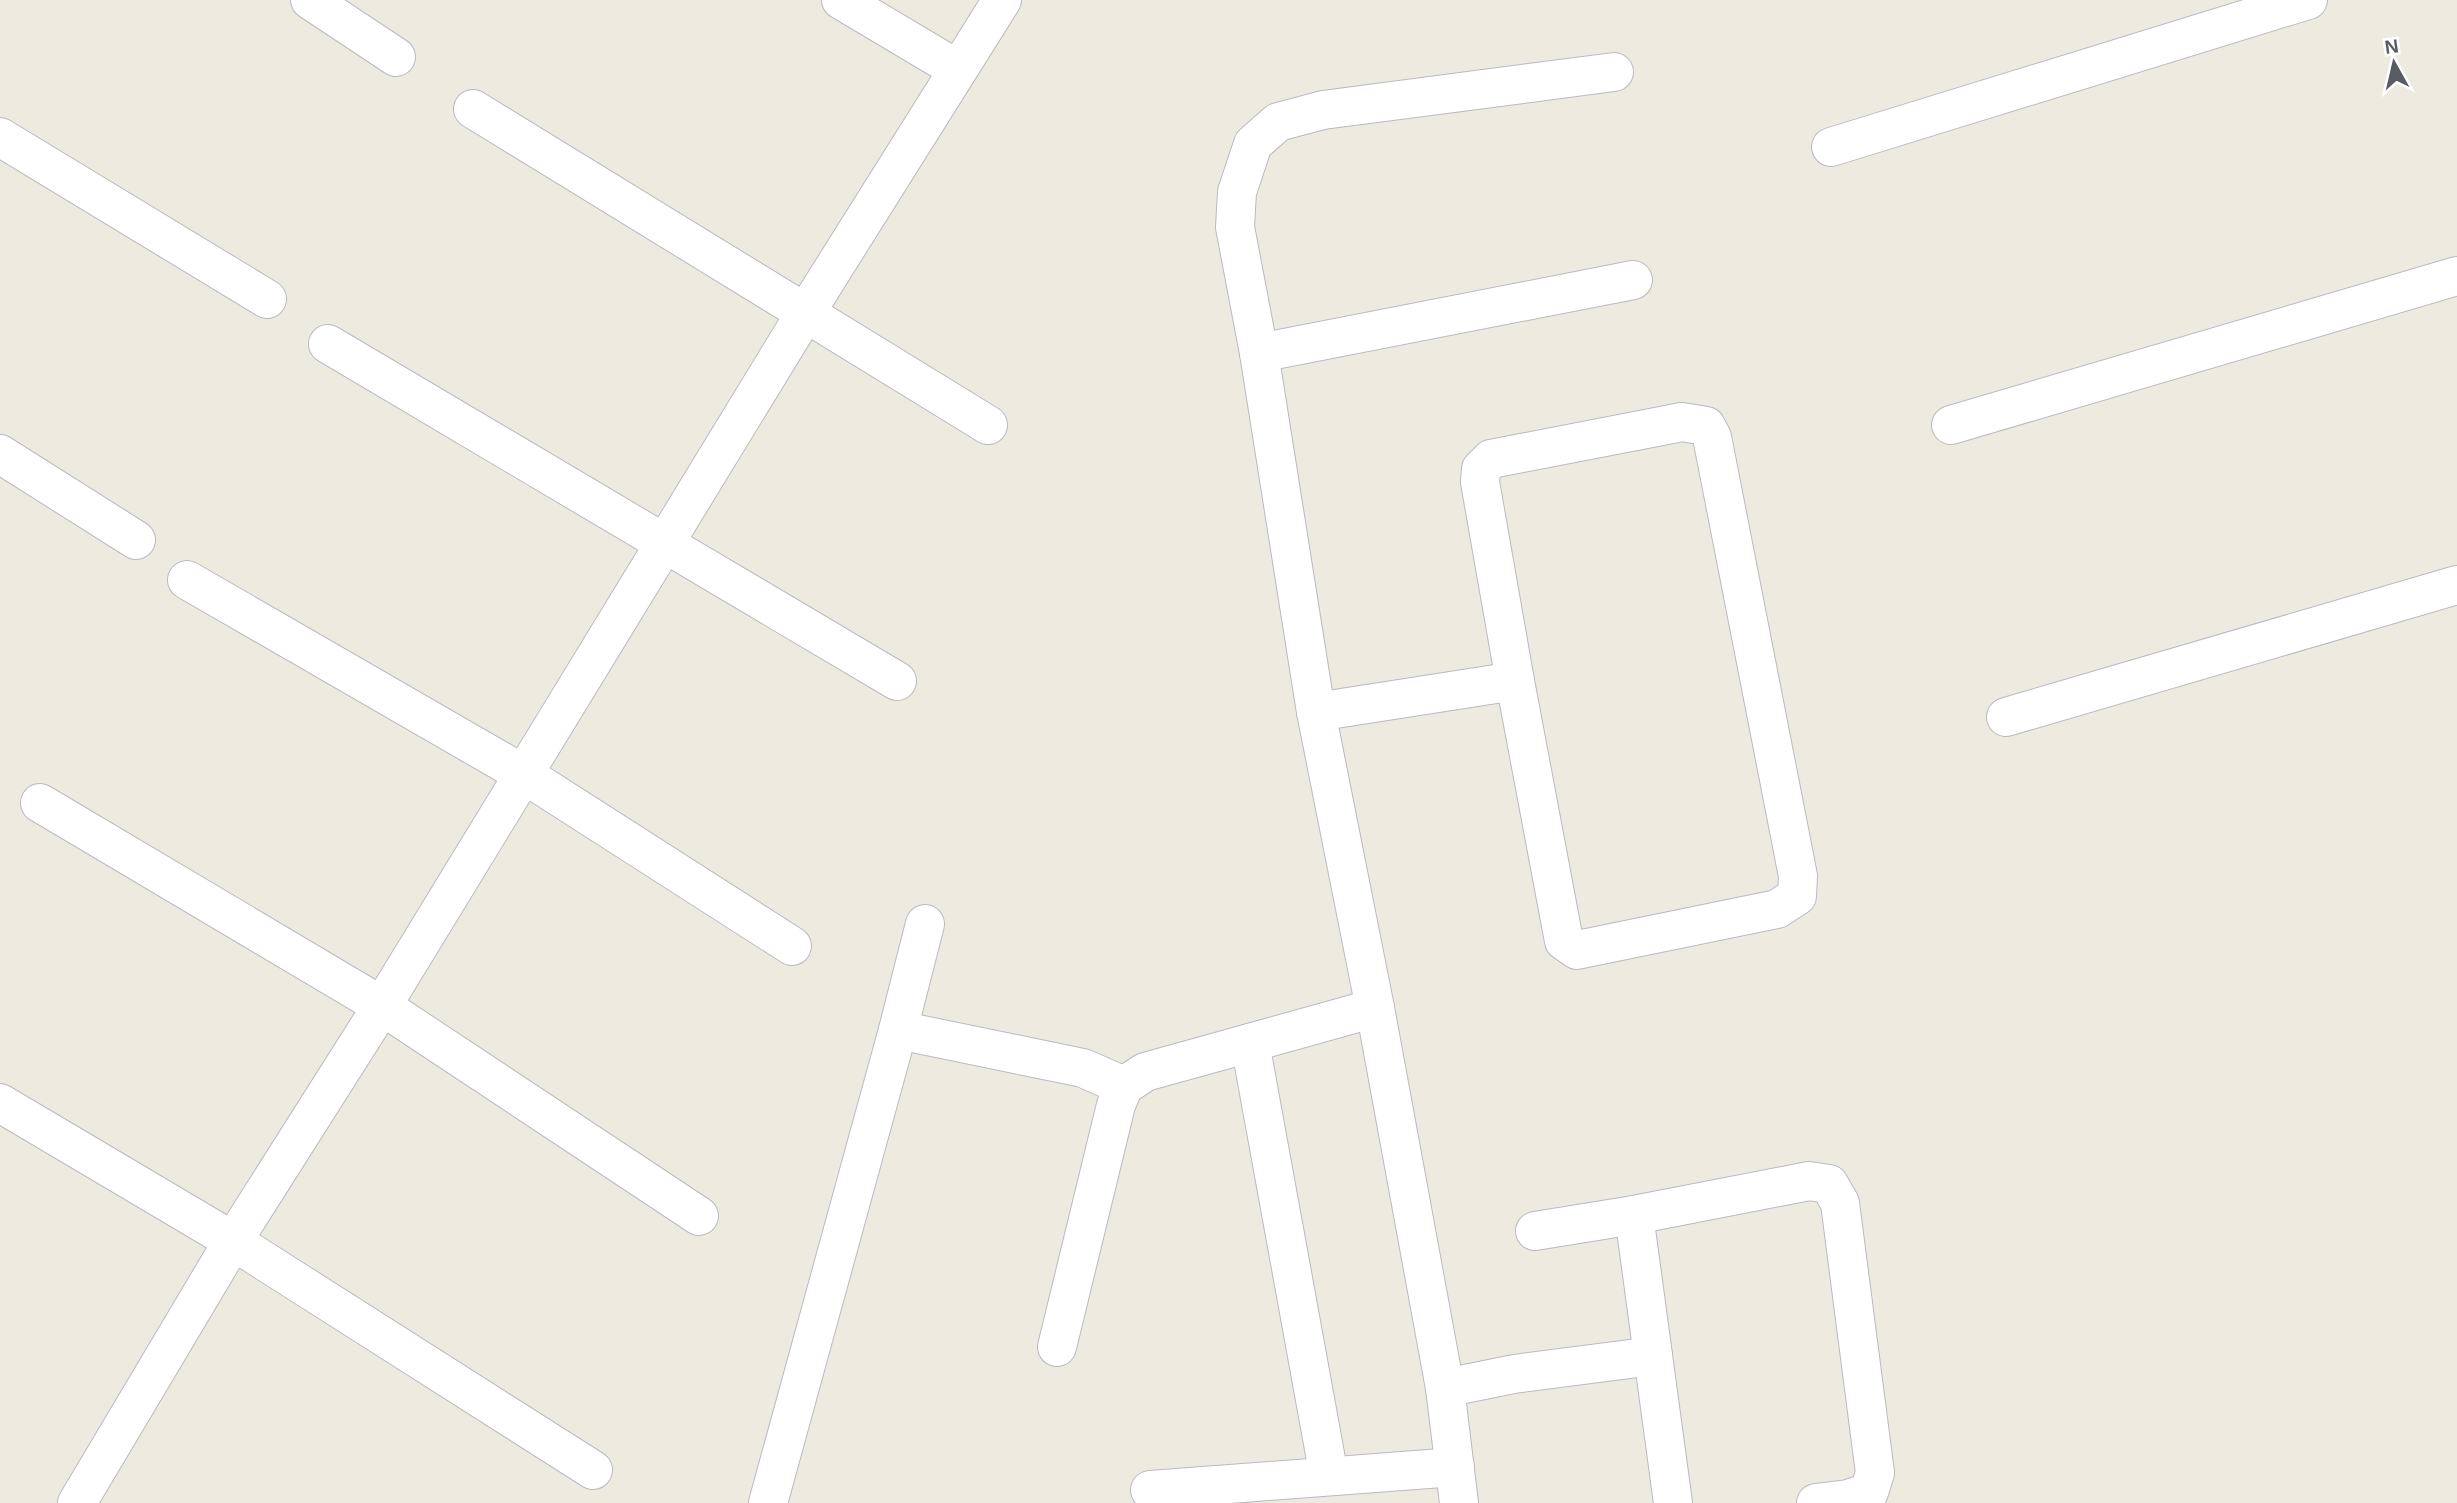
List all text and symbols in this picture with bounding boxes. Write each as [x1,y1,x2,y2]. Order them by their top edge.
north arrow [2359,28,2429,98]
text: N [2383,35,2400,58]

